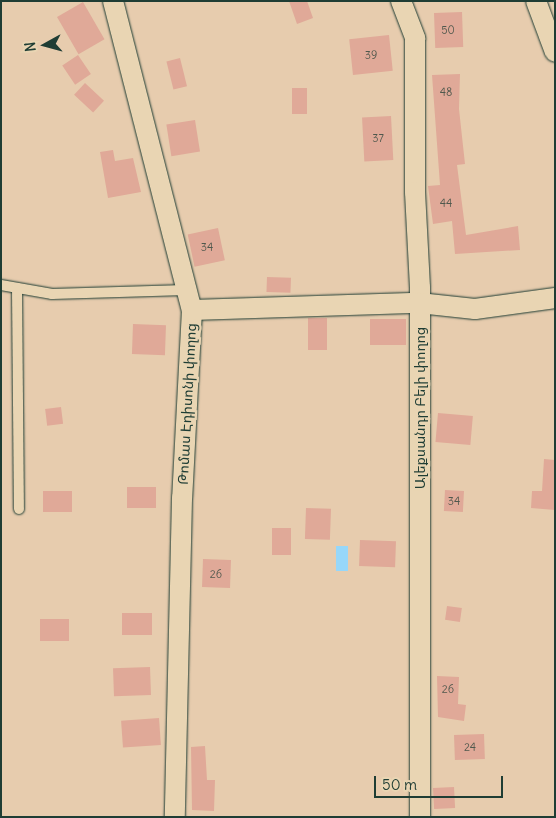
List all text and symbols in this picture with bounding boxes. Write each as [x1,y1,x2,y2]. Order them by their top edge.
north arrow [20,20,70,70]
house number: 50 [441,23,455,37]
text: N [21,41,40,53]
house number: 39 [365,48,377,62]
house number: 48 [440,85,452,99]
house number: 37 [372,131,384,145]
house number: 44 [440,196,452,210]
house number: 34 [201,240,213,254]
street label: Թոմաս Էդիսոնի փողոց [174,323,200,485]
street label: Ալեքսանդր Բելի փողոց [412,327,428,489]
house number: 34 [448,494,460,508]
house number: 26 [210,567,222,581]
house number: 26 [442,682,454,696]
house number: 24 [464,740,476,754]
scale bar [376,766,505,798]
text: 50 m [382,775,417,794]

